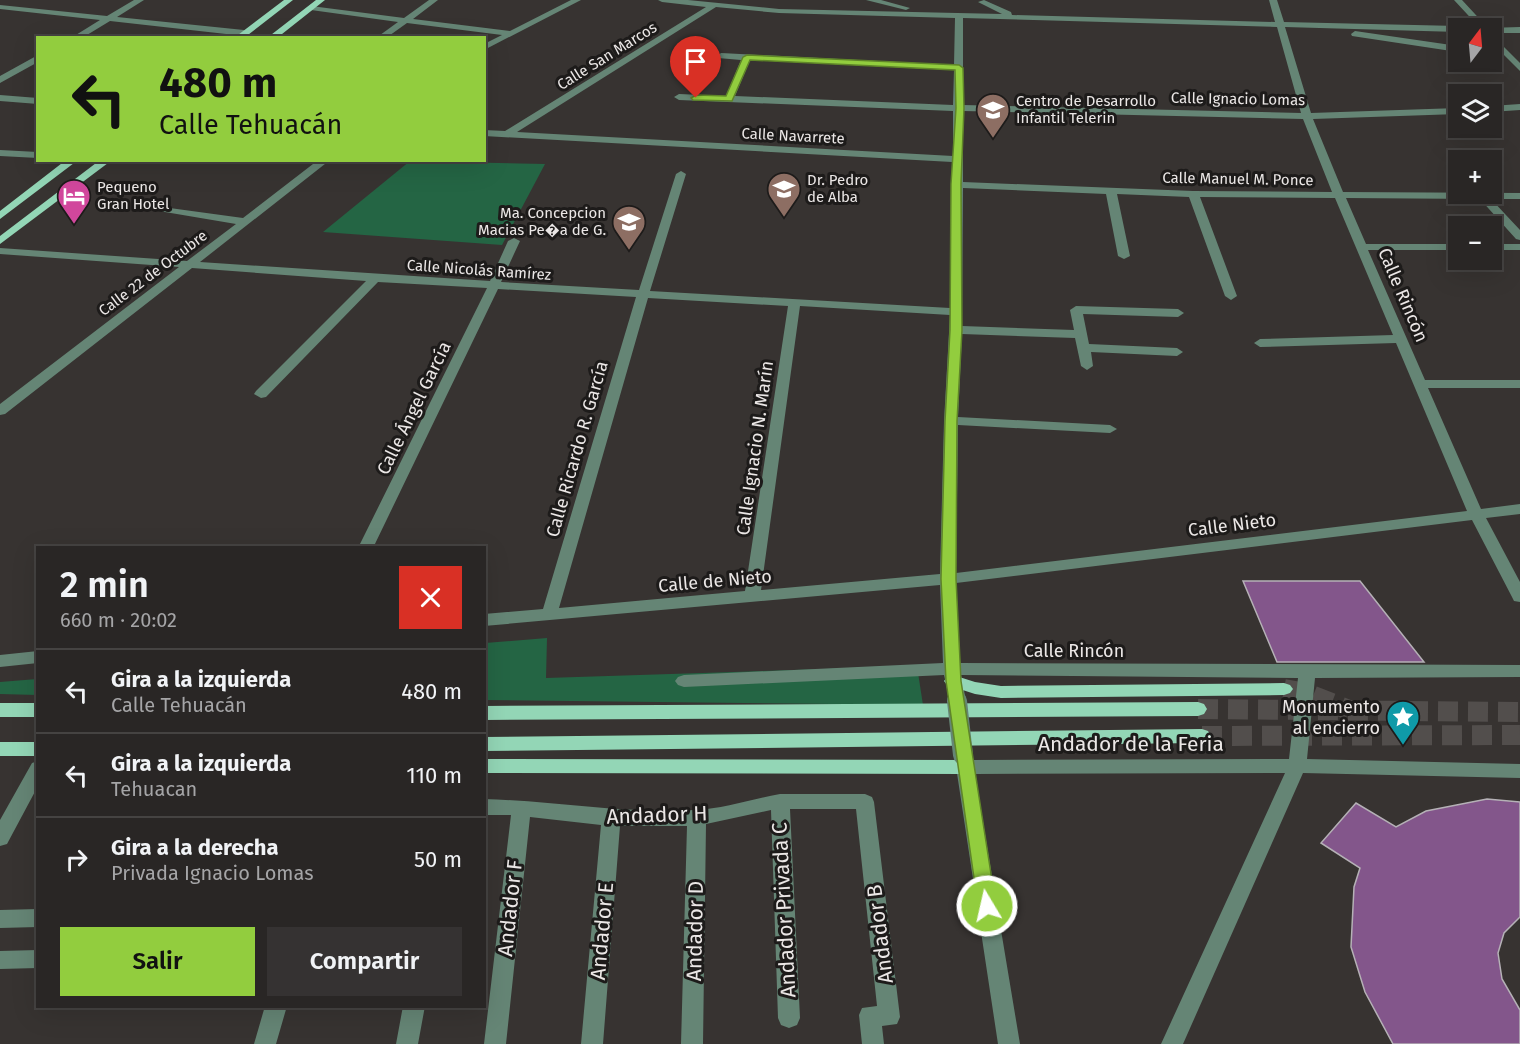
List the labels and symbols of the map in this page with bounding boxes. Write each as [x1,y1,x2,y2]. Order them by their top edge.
street label: Calle San Marcos [554,18,660,94]
north arrow [1448,18,1502,72]
pin [670,36,721,98]
street label: Calle Ignacio Lomas [1171,89,1305,109]
school or university icon: Centro de Desarrollo Infantil Telerin [975,92,1011,139]
place label: Centro de Desarrollo Infantil Telerin [1016,92,1156,127]
street label: Calle Navarrete [741,124,845,148]
street label: Calle Manuel M. Ponce [1162,169,1314,189]
school or university icon: Dr. Pedro de Alba [766,171,802,218]
place label: Dr. Pedro de Alba [807,171,868,206]
hotel icon: Pequeno Gran Hotel [56,178,92,225]
place label: Pequeno Gran Hotel [97,178,170,213]
place label: Ma. Concepcion Macias Pe�a de G. [478,204,606,239]
school or university icon: Ma. Concepcion Macias Pe�a de G. [611,204,647,251]
street label: Calle 22 de Octubre [95,226,211,320]
street label: Calle Rincón [1373,245,1433,345]
street label: Calle Nicolás Ramírez [406,256,552,284]
street label: Calle Ángel García [371,337,456,478]
street label: Calle Ricardo R. García [541,358,613,540]
street label: Calle Ignacio N. Marín [732,359,778,537]
street label: Calle Nieto [1187,509,1277,541]
street label: Calle de Nieto [657,565,773,597]
street label: Calle Rincón [1024,640,1124,662]
place label: Monumento al encierro [1282,696,1380,739]
place icon: Monumento al encierro [1385,699,1421,746]
street label: Andador de la Feria [1038,731,1224,757]
street label: Andador H [606,800,708,830]
street label: Andador Privada C [766,822,802,998]
street label: Andador F [492,858,528,958]
position arrow [955,874,1019,938]
street label: Andador E [585,881,619,981]
street label: Andador D [681,881,709,981]
street label: Andador B [861,883,899,985]

